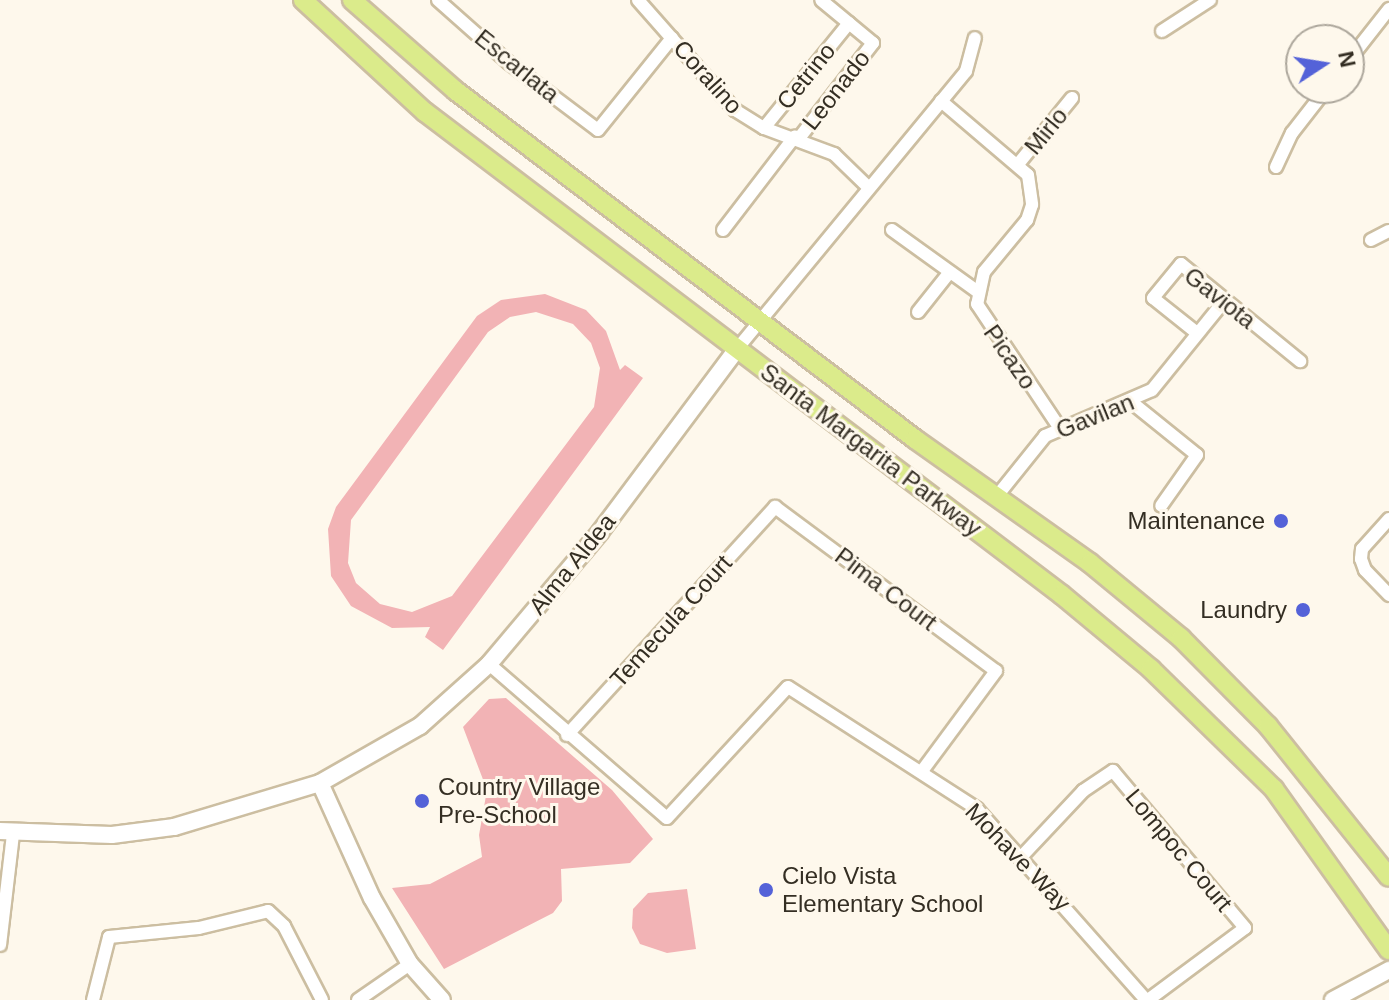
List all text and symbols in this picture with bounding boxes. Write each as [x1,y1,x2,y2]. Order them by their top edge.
street label: Escarlata [469,23,565,109]
north arrow [1285,24,1365,104]
street label: Coralino [667,34,749,120]
street label: Cetrino [770,37,842,115]
street label: Leonado [796,44,876,136]
text: N [1333,49,1361,70]
street label: Mirlo [1018,102,1074,160]
street label: Gaviota [1179,261,1261,335]
street label: Picazo [978,319,1042,395]
street label: Santa Margarita Parkway [755,357,987,543]
street label: Gavilan [1052,387,1138,445]
street label: Alma Aldea [522,507,622,621]
place label: Maintenance [1128,507,1265,535]
marker: Maintenance [1272,512,1290,530]
street label: Pima Court [829,541,943,637]
street label: Temecula Court [604,549,738,693]
place label: Laundry [1200,596,1287,624]
marker: Laundry [1294,601,1312,619]
place label: Country Village Pre-School [438,773,600,829]
street label: Lompoc Court [1120,783,1238,917]
marker: Country Village Pre-School [413,792,431,810]
street label: Mohave Way [959,797,1077,917]
place label: Cielo Vista Elementary School [782,862,983,918]
marker: Cielo Vista Elementary School [757,881,775,899]

